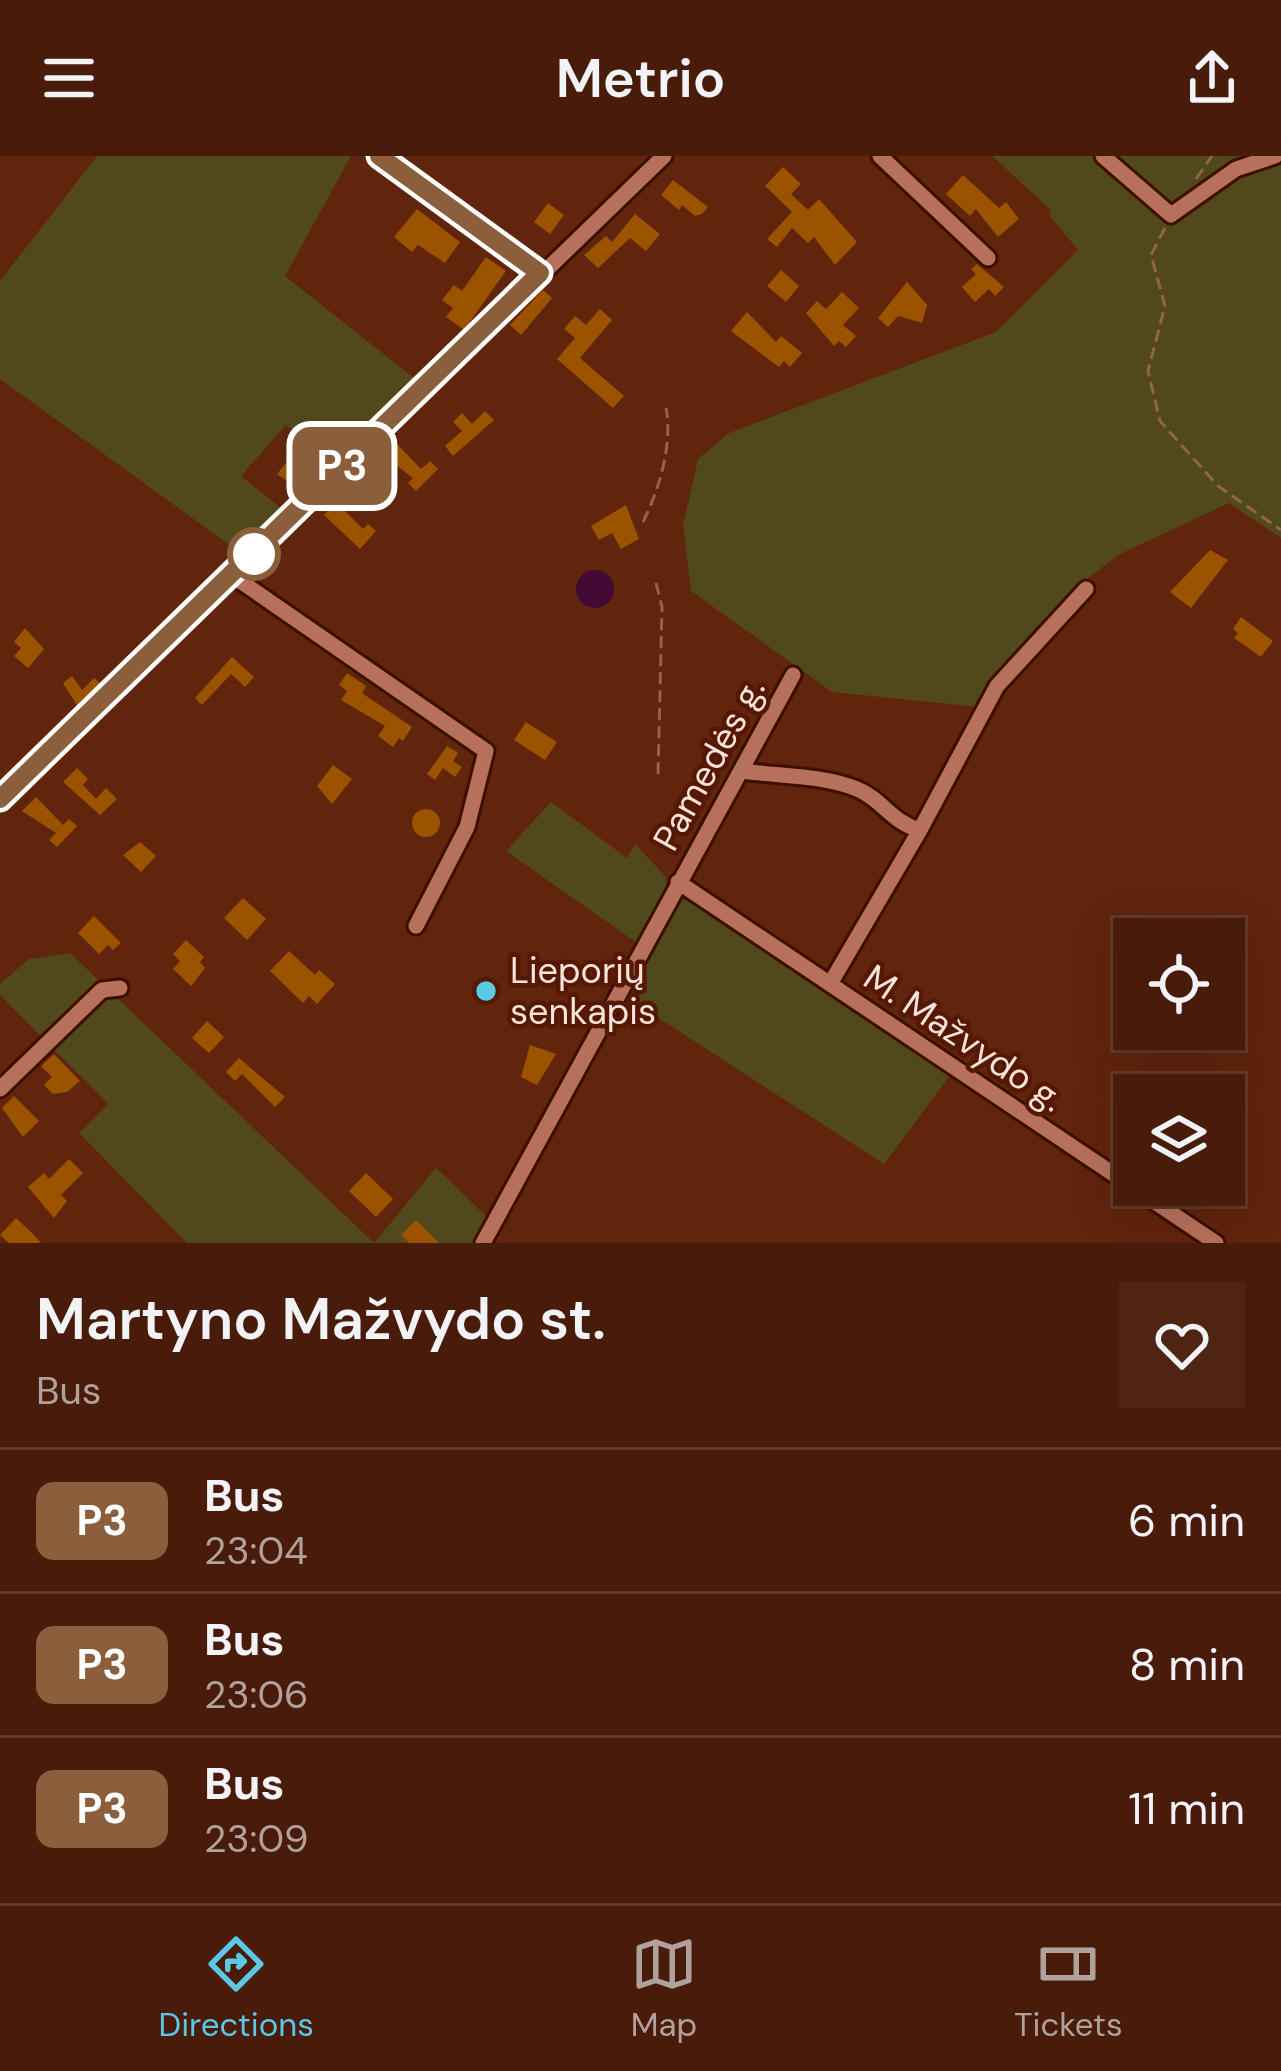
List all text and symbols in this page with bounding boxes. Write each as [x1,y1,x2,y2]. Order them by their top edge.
text: Metrio [556,43,725,114]
icon: menu [36,45,102,111]
icon: share [1179,45,1245,111]
line badge: P3 [288,427,396,505]
text: P3 [316,438,368,493]
unlabelled marker [229,529,279,579]
street label: Pamedės g. [642,669,776,859]
map controls [1113,918,1245,1206]
button: locate [1113,918,1245,1050]
place label: Lieporių senkapis [510,947,656,1035]
street label: M. Mažvydo g. [855,954,1073,1122]
marker: Lieporių senkapis [473,978,499,1004]
button: layers [1113,1074,1245,1206]
text: Martyno Mažvydo st. [36,1282,606,1357]
button: heart [1119,1282,1245,1408]
text: Bus [36,1365,101,1416]
text: Bus [204,1466,284,1525]
text: 6 min [1128,1491,1245,1550]
text: P3 [76,1493,128,1548]
text: 23:04 [204,1525,308,1576]
text: Bus [204,1610,284,1669]
text: 8 min [1129,1635,1245,1694]
text: P3 [76,1637,128,1692]
text: 23:06 [204,1669,309,1720]
text: Bus [204,1754,284,1813]
text: 11 min [1128,1779,1245,1838]
text: P3 [76,1781,128,1836]
text: 23:09 [204,1813,309,1864]
tab: Directions [158,1931,314,2046]
tab: Map [631,1931,697,2046]
tab: Tickets [1014,1931,1123,2046]

